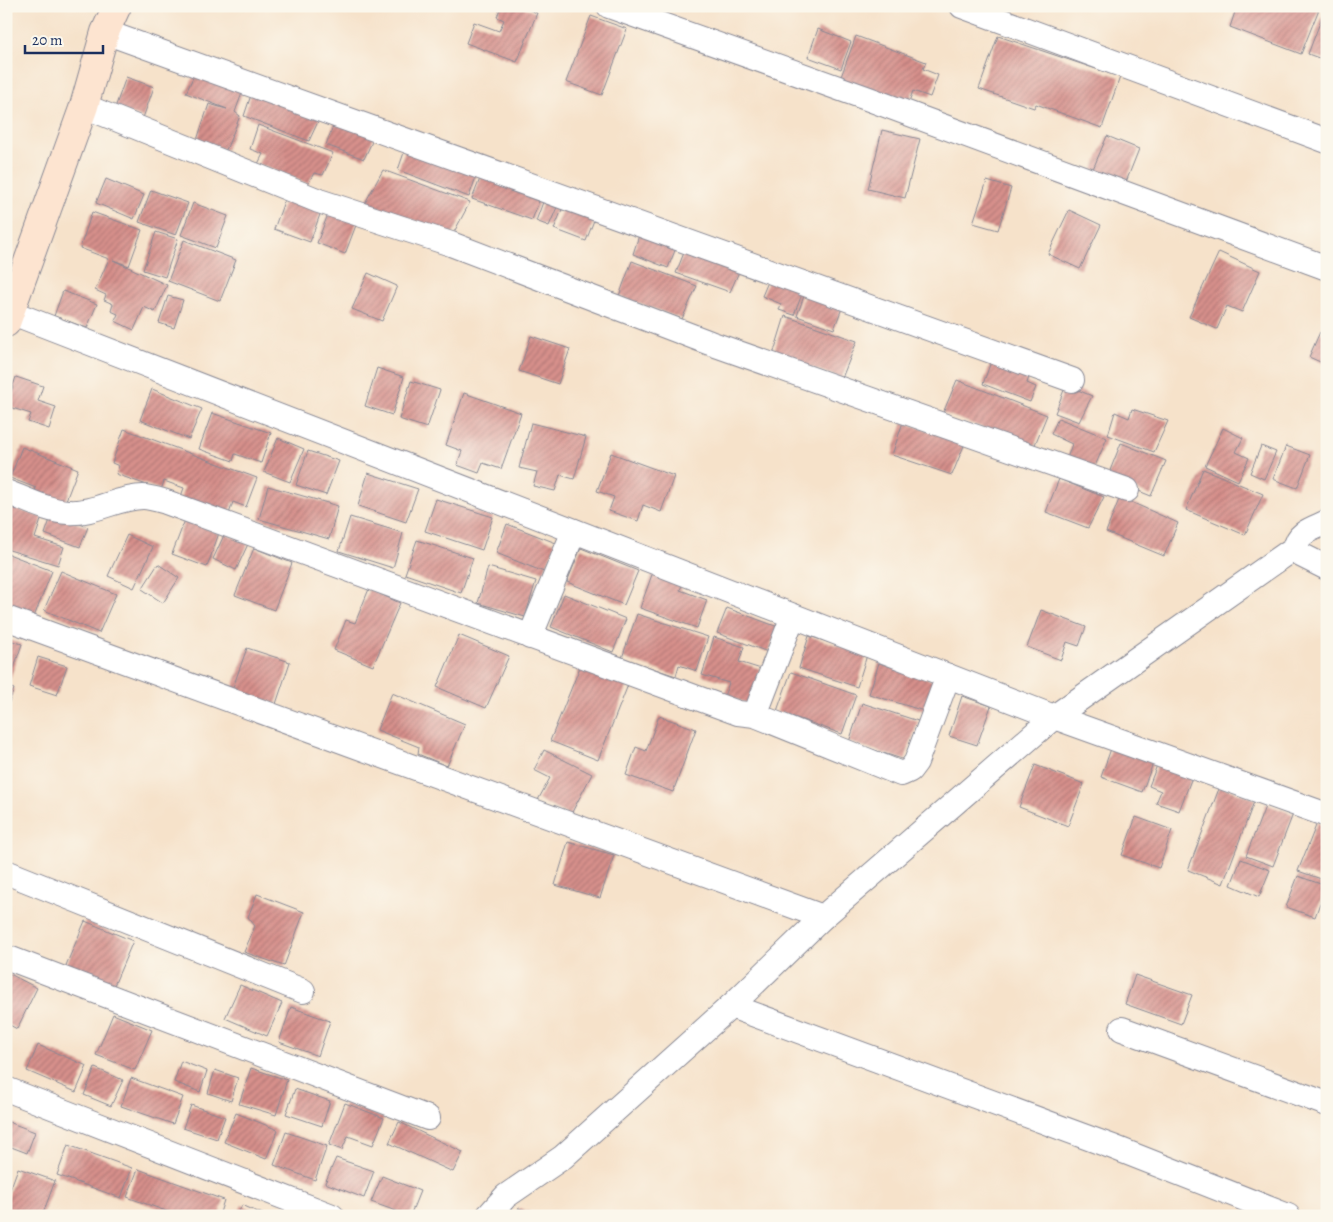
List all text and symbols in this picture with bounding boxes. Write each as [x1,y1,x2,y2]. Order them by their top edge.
scale bar [25,22,102,54]
text: 20 m [32,30,63,50]

